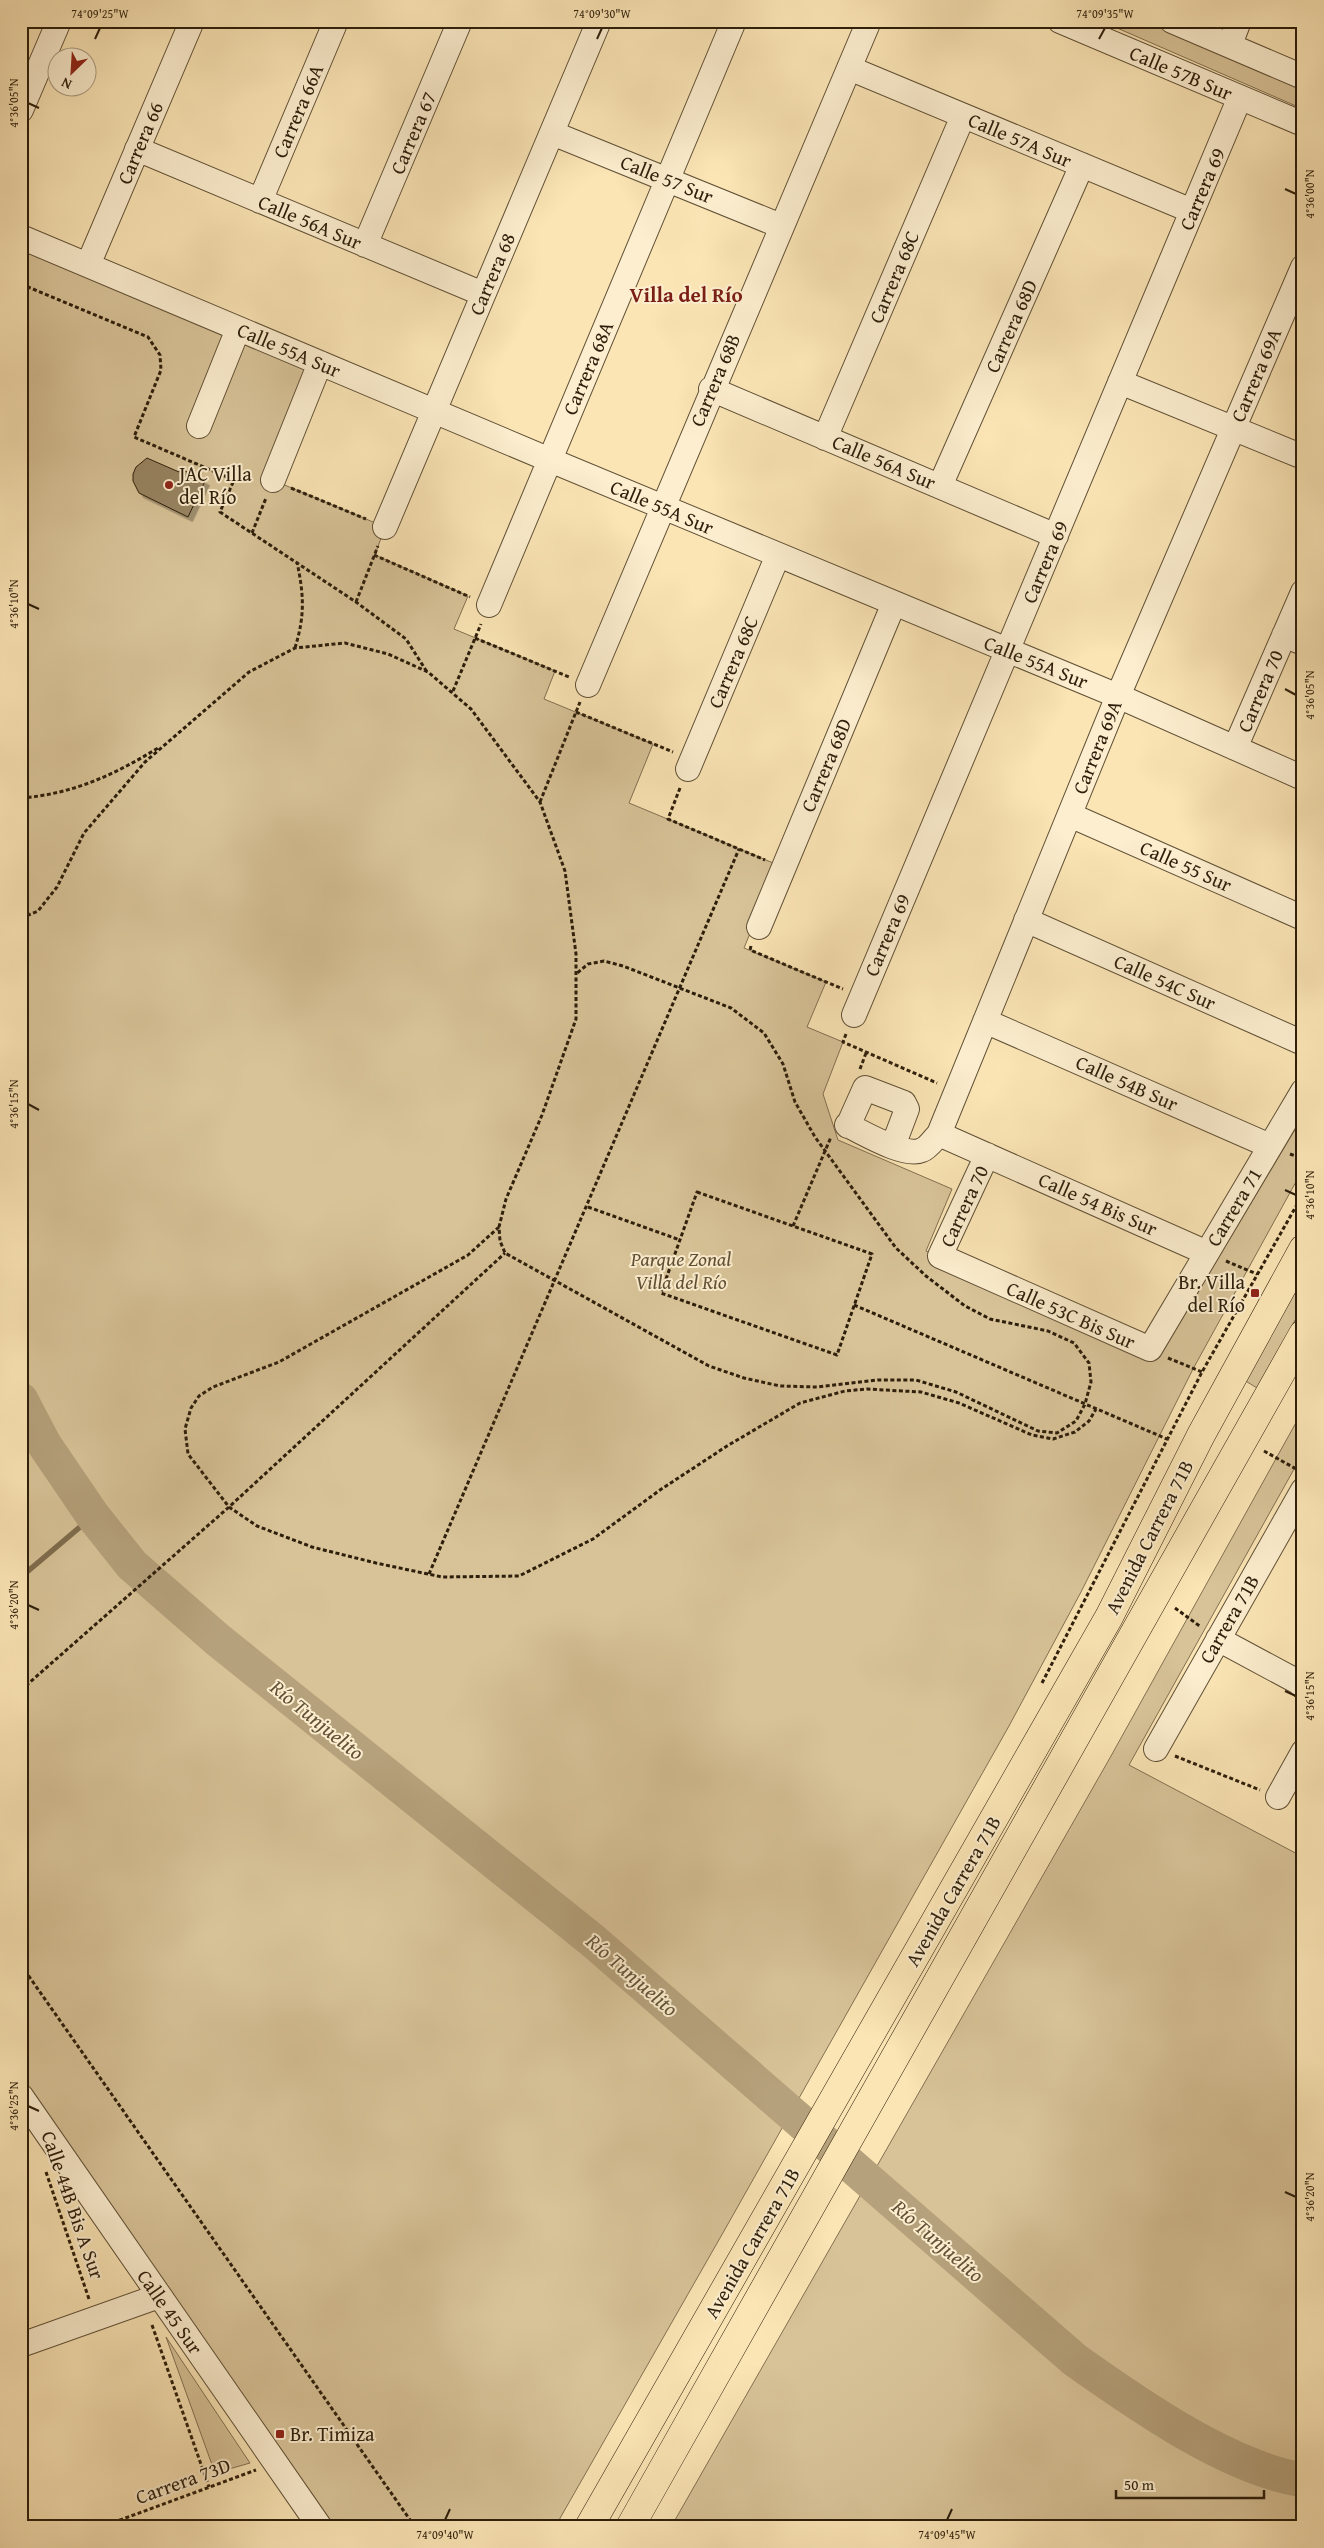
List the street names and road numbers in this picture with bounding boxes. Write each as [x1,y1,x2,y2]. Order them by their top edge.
street label: Calle 57B Sur [1125,38,1237,107]
street label: Carrera 66A [265,59,330,162]
street label: Carrera 67 [382,87,443,179]
street label: Carrera 66 [109,97,170,189]
street label: Calle 57A Sur [964,105,1076,174]
street label: Carrera 69 [1171,143,1232,235]
street label: Calle 57 Sur [616,147,718,210]
street label: Calle 56A Sur [254,187,366,256]
street label: Carrera 68C [861,226,926,328]
street label: Carrera 68 [461,228,522,320]
street label: Carrera 68D [977,275,1044,377]
street label: Calle 55A Sur [233,315,345,384]
street label: Carrera 68A [555,316,620,419]
street label: Carrera 69A [1223,323,1288,426]
street label: Carrera 68B [682,329,747,431]
street label: Calle 56A Sur [828,427,940,496]
street label: Calle 55A Sur [606,472,718,541]
street label: Carrera 69 [1014,516,1075,608]
street label: Carrera 68C [700,611,765,713]
street label: Calle 55A Sur [980,627,1093,696]
street label: Carrera 70 [1229,645,1290,737]
street label: Carrera 69A [1065,695,1129,798]
street label: Carrera 68D [793,713,858,816]
street label: Calle 55 Sur [1136,832,1237,899]
street label: Carrera 69 [856,889,917,981]
street label: Calle 54C Sur [1110,946,1221,1017]
street label: Calle 54B Sur [1071,1047,1183,1118]
street label: Carrera 70 [932,1160,995,1251]
street label: Carrera 71 [1199,1162,1268,1252]
street label: Calle 54 Bis Sur [1034,1164,1162,1243]
street label: Calle 53C Bis Sur [1002,1273,1140,1356]
street label: Avenida Carrera 71B [1097,1455,1200,1619]
street label: Carrera 71B [1191,1569,1266,1669]
street label: Avenida Carrera 71B [898,1810,1008,1972]
street label: Calle 44B Bis A Sur [35,2127,112,2283]
street label: Avenida Carrera 71B [697,2162,807,2324]
street label: Calle 45 Sur [130,2263,210,2360]
street label: Carrera 73D [131,2450,234,2511]

